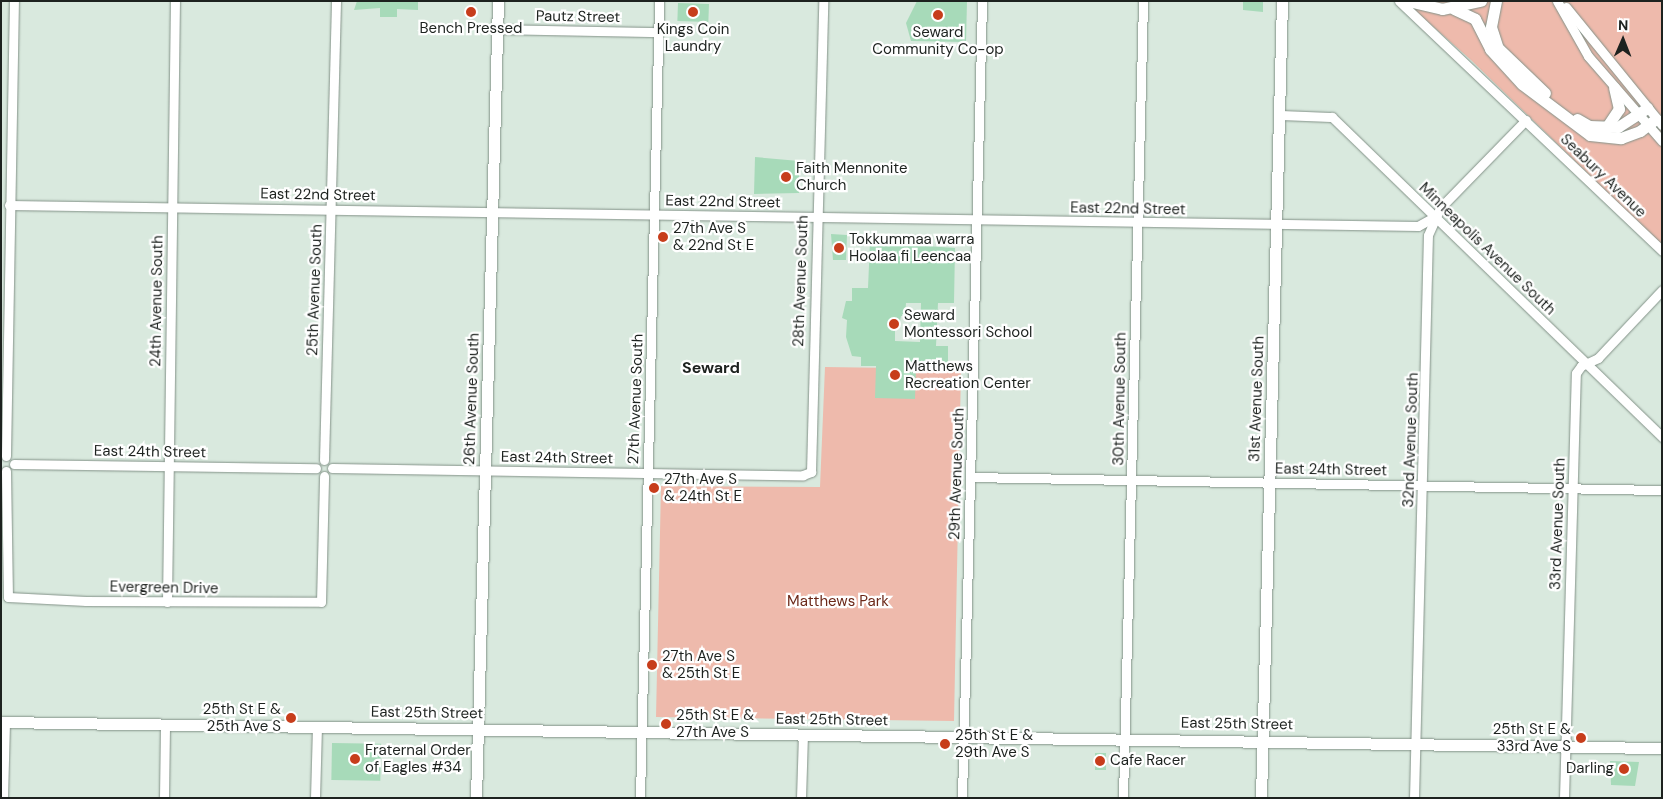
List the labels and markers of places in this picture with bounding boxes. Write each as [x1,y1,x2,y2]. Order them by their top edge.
marker: Bench Pressed [465,6,477,18]
marker: Kings Coin Laundry [687,6,699,18]
marker: Seward Community Co-op [932,9,944,21]
place label: Bench Pressed [420,20,522,38]
place label: Kings Coin Laundry [657,20,729,55]
place label: Seward Community Co-op [872,23,1004,58]
place label: Faith Mennonite Church [796,159,907,194]
marker: Faith Mennonite Church [780,171,792,183]
place label: 27th Ave S & 22nd St E [673,219,754,254]
place label: Tokkummaa warra Hoolaa fi Leencaa [849,230,974,265]
marker: 27th Ave S & 22nd St E [657,231,669,243]
marker: Tokkummaa warra Hoolaa fi Leencaa [833,242,845,254]
place label: Seward Montessori School [904,306,1032,341]
marker: Seward Montessori School [888,318,900,330]
place label: Matthews Recreation Center [905,357,1031,392]
marker: Matthews Recreation Center [889,369,901,381]
place label: 27th Ave S & 24th St E [664,470,742,505]
marker: 27th Ave S & 24th St E [648,482,660,494]
place label: 27th Ave S & 25th St E [662,647,740,682]
marker: 27th Ave S & 25th St E [646,659,658,671]
place label: 25th St E & 25th Ave S [203,700,281,735]
place label: 25th St E & 27th Ave S [676,706,754,741]
marker: 25th St E & 25th Ave S [285,712,297,724]
marker: 25th St E & 27th Ave S [660,718,672,730]
place label: 25th St E & 33rd Ave S [1493,720,1571,755]
place label: 25th St E & 29th Ave S [955,726,1033,761]
marker: 25th St E & 33rd Ave S [1575,732,1587,744]
marker: 25th St E & 29th Ave S [939,738,951,750]
place label: Fraternal Order of Eagles #34 [365,741,471,776]
place label: Cafe Racer [1110,752,1186,770]
marker: Fraternal Order of Eagles #34 [349,753,361,765]
marker: Cafe Racer [1094,755,1106,767]
place label: Darling [1566,760,1614,778]
marker: Darling [1618,763,1630,775]

